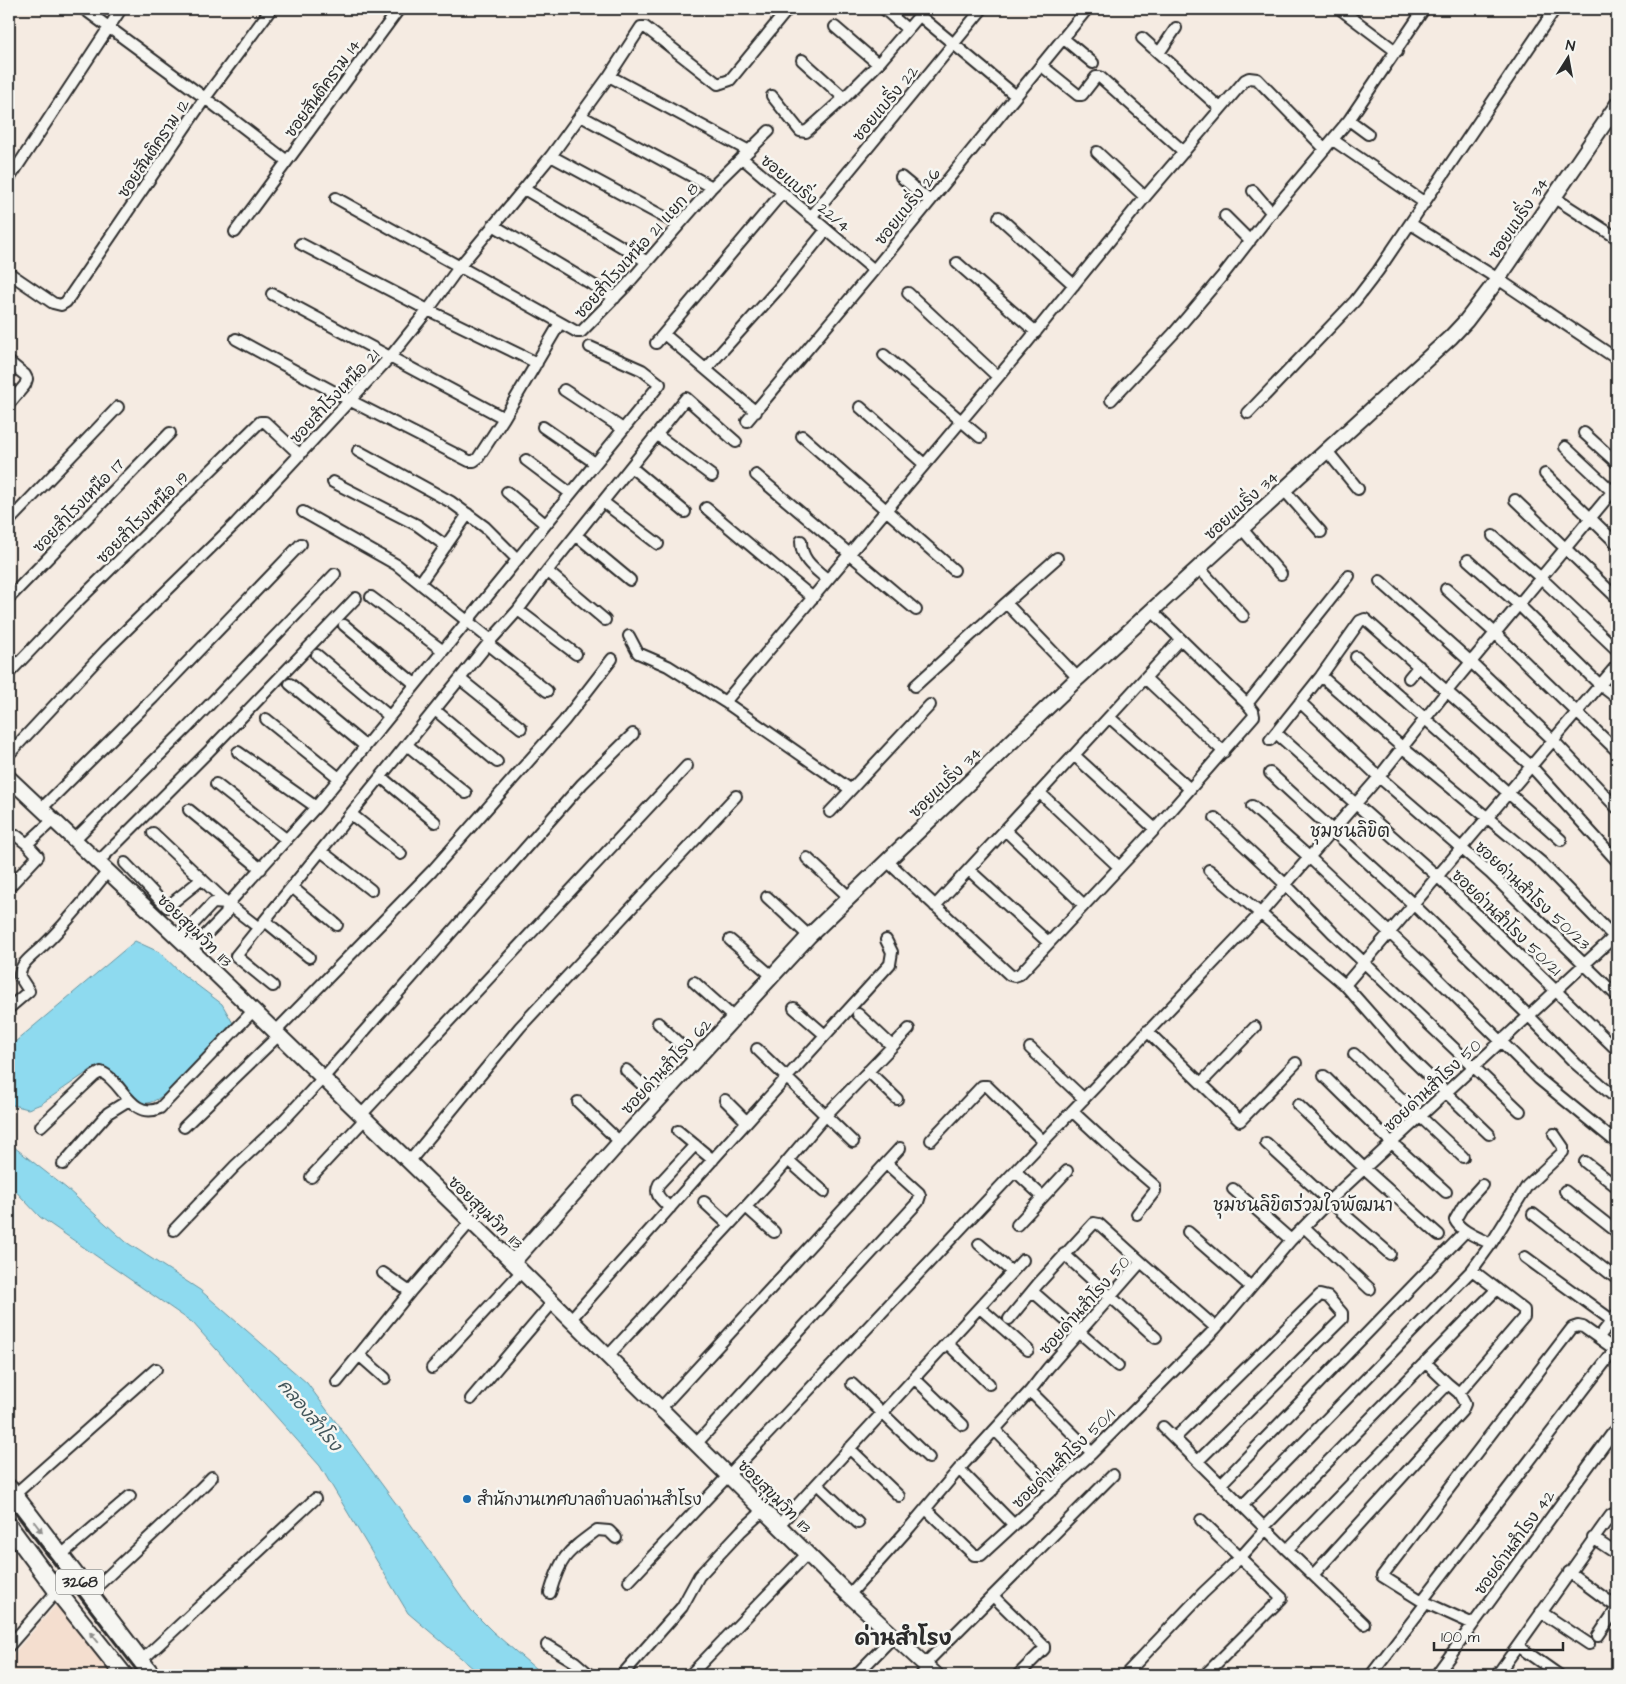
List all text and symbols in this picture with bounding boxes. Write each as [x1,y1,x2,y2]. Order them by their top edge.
north arrow [1544,32,1594,82]
street label: ซอยสันติคราม 14 [280,35,366,142]
text: N [1564,36,1577,57]
street label: ซอยแบริ่ง 22 [844,58,924,146]
street label: ซอยสันติคราม 12 [113,95,195,202]
street label: ซอยแบริ่ง 22/4 [756,146,858,238]
street label: ซอยแบริ่ง 26 [866,161,946,250]
street label: ซอยแบริ่ง 34 [1480,171,1554,264]
street label: ซอยสำโรงเหนือ 21 แยก 8 [569,177,704,324]
street label: ซอยสำโรงเหนือ 21 [284,344,384,449]
street label: ซอยสำโรงเหนือ 17 [27,453,129,558]
street label: ซอยแบริ่ง 34 [1197,463,1284,545]
street label: ซอยสำโรงเหนือ 19 [91,466,194,569]
street label: ซอยแบริ่ง 34 [901,739,987,823]
district label: ชุมชนลิขิต [1310,819,1390,845]
street label: ซอยด่านสำโรง 50/23 [1470,836,1596,955]
street label: ซอยด่านสำโรง 50/21 [1447,864,1567,981]
street label: ซอยสุขุมวิท 113 [151,889,237,973]
street label: ซอยด่านสำโรง 62 [616,1013,717,1120]
street label: ซอยด่านสำโรง 50 [1378,1034,1486,1137]
street label: ซอยสุขุมวิท 113 [442,1171,528,1255]
district label: ชุมชนลิขิตร่วมใจพัฒนา [1213,1192,1393,1219]
street label: ซอยด่านสำโรง 50 [1034,1251,1135,1360]
water label: คลองสำโรง [272,1374,348,1458]
street label: ซอยด่านสำโรง 50/1 [1007,1403,1120,1514]
street label: ซอยสุขุมวิท 113 [732,1455,816,1539]
street label: ซอยด่านสำโรง 42 [1468,1485,1560,1600]
place label: สำนักงานเทศบาลตำบลด่านสำโรง [477,1488,702,1511]
marker: สำนักงานเทศบาลตำบลด่านสำโรง [461,1493,473,1505]
one-way arrow [33,1520,43,1534]
road number: 3268 [56,1570,104,1594]
scale bar [1434,1619,1562,1651]
district label: ด่านสำโรง [854,1623,952,1653]
text: 100 m [1441,1627,1480,1648]
one-way arrow [88,1631,99,1644]

